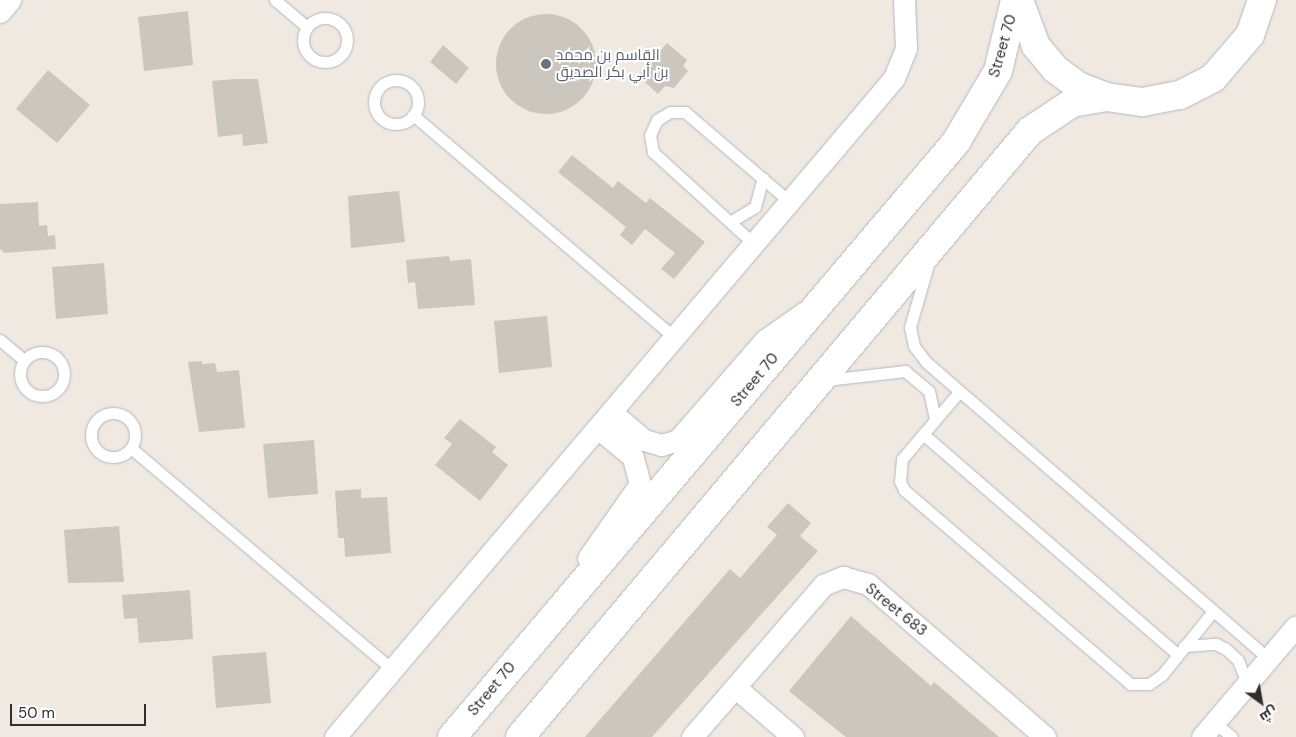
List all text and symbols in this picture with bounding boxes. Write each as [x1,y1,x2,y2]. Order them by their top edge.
street label: Street 70 [985,12,1021,80]
place label: القاسم بن محمد بن أبي بكر الصديق [556,46,669,81]
marker: القاسم بن محمد بن أبي بكر الصديق [540,58,552,70]
street label: Street 70 [727,349,783,411]
street label: Street 683 [862,580,930,640]
street label: Street 70 [464,658,520,720]
north arrow [1236,677,1286,727]
scale bar [12,694,149,726]
text: ش [1257,702,1281,727]
text: 50 m [18,703,55,723]

